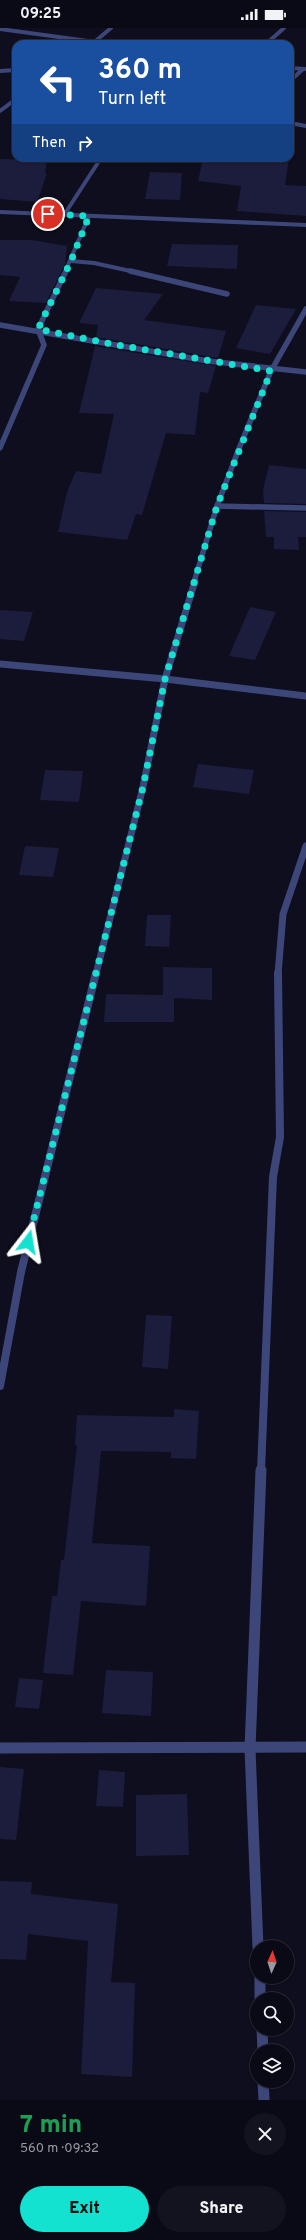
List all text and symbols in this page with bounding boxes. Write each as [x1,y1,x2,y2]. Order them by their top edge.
text: 09:25 [20,5,61,24]
text: 360 m [98,53,182,89]
icon: left [32,56,84,108]
text: Turn left [98,88,166,111]
icon: right [74,132,96,154]
text: Then [32,134,66,153]
pin [31,197,65,231]
icon: arrive [37,203,59,225]
position arrow [7,1221,49,1263]
north arrow [250,1940,294,1984]
map controls [250,1940,294,2088]
button: search [250,1992,294,2036]
button: layers [250,2044,294,2088]
text: 7 min [20,2111,82,2141]
button: close [244,2113,286,2155]
text: 560 m · 09:32 [20,2141,99,2157]
button: Exit [20,2186,149,2232]
button: Share [157,2186,286,2232]

